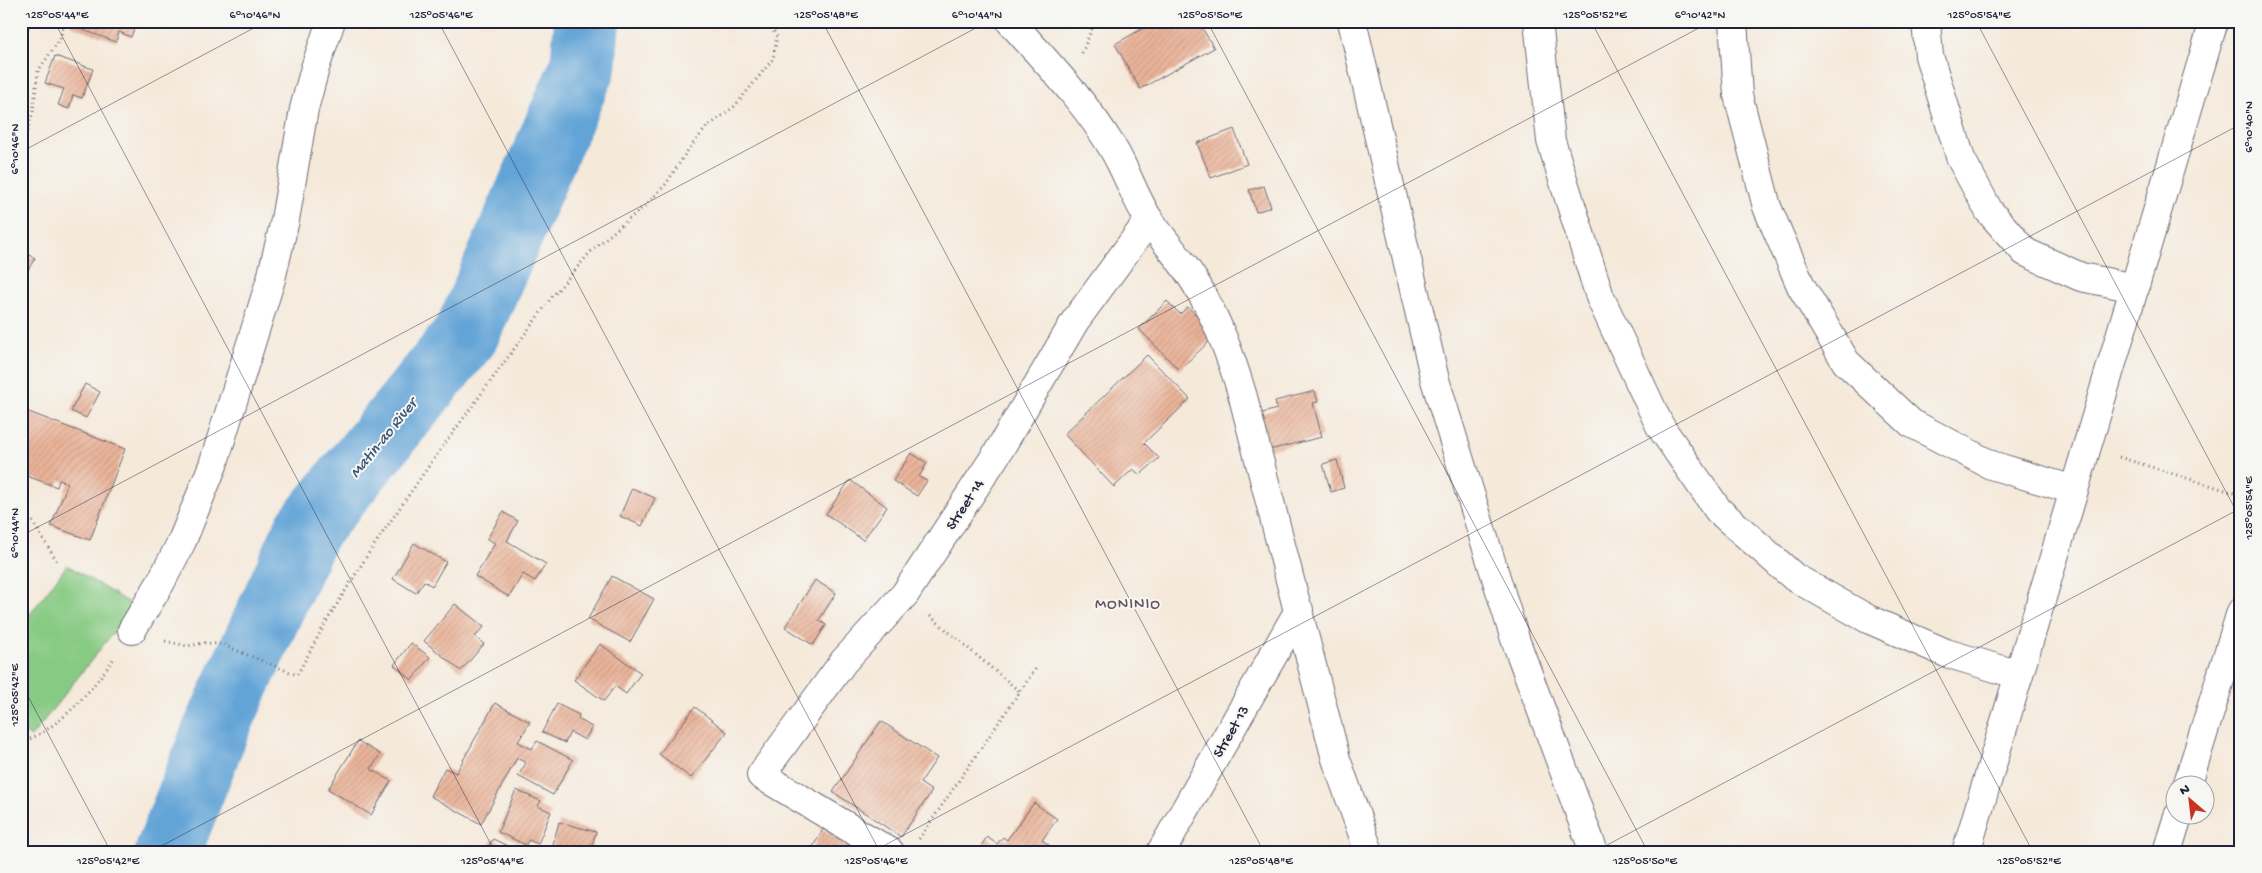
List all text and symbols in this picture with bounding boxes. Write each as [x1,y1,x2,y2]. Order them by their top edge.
text: 125°05'44"E [25,9,89,23]
text: 6°10'46"N [230,9,281,23]
text: 125°05'46"E [409,9,473,23]
text: 125°05'48"E [793,9,858,23]
text: 6°10'44"N [952,9,1002,23]
text: 125°05'50"E [1177,9,1243,23]
text: 125°05'52"E [1562,9,1627,23]
text: 6°10'42"N [1675,9,1725,23]
text: 125°05'54"E [1946,9,2011,23]
text: 6°10'40"N [2243,101,2257,153]
text: 6°10'46"N [9,123,23,174]
water label: Matin-ao River [347,393,425,483]
street label: Street 14 [943,476,989,534]
text: 125°05'54"E [2243,476,2257,541]
text: 6°10'44"N [9,508,23,558]
district label: MONINIO [1095,596,1161,615]
text: 125°05'42"E [9,663,23,727]
street label: Street 13 [1210,702,1254,761]
north arrow [2164,776,2214,826]
text: N [2177,781,2193,800]
text: 125°05'42"E [76,855,140,869]
text: 125°05'44"E [460,855,524,869]
text: 125°05'46"E [844,855,908,869]
text: 125°05'48"E [1228,855,1293,869]
text: 125°05'50"E [1612,855,1678,869]
text: 125°05'52"E [1996,855,2061,869]

